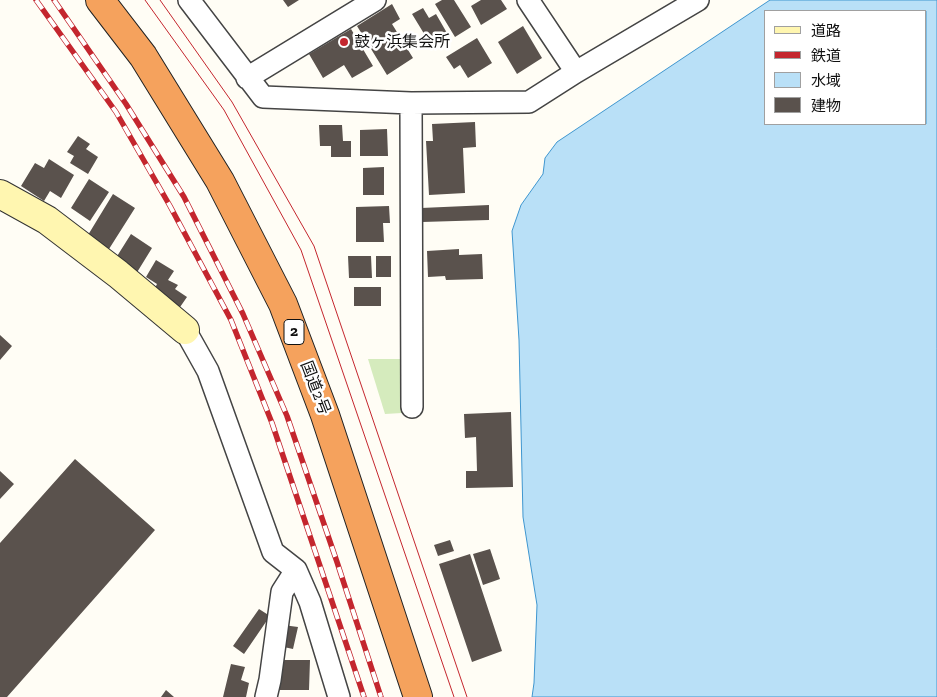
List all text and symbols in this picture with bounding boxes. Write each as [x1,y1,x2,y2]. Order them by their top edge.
legend [764,10,927,125]
text: 道路 [811,22,841,40]
place label: 鼓ヶ浜集会所 [354,32,450,52]
marker: 鼓ヶ浜集会所 [338,36,350,48]
text: 鉄道 [811,47,841,65]
text: 水域 [811,72,841,90]
text: 建物 [811,97,841,115]
road number: 2 [284,320,304,344]
street label: 国道2号 [296,358,334,418]

